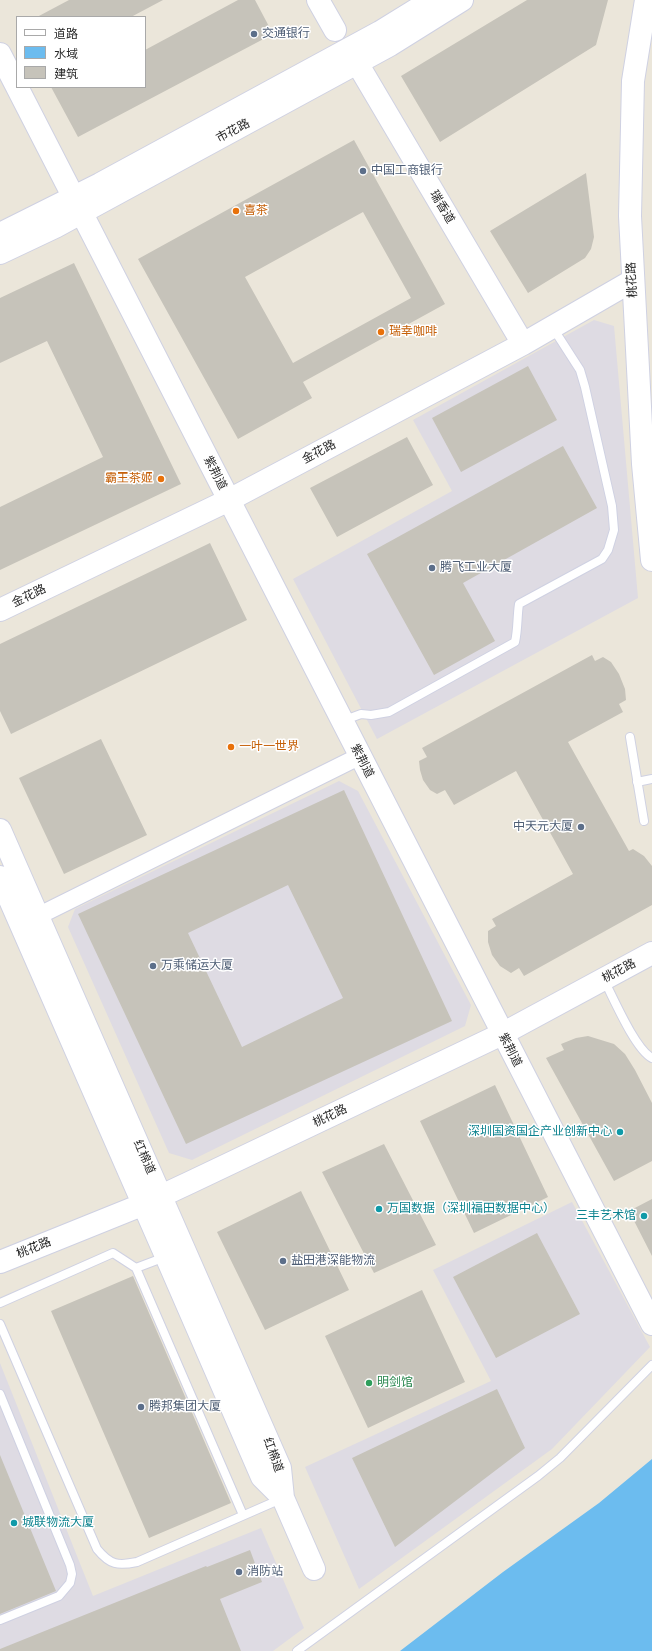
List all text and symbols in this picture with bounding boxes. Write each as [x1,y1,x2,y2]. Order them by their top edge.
legend [16,16,146,88]
text: 道路 [54,26,78,41]
place label: 交通银行 [262,27,310,41]
marker: 交通银行 [249,29,259,39]
text: 水域 [54,46,78,61]
text: 建筑 [54,66,78,81]
street label: 市花路 [214,116,252,146]
place label: 中国工商银行 [371,164,443,178]
marker: 中国工商银行 [358,166,368,176]
street label: 瑞香道 [427,188,457,226]
place label: 喜茶 [244,204,268,218]
marker: 喜茶 [231,206,241,216]
street label: 桃花路 [624,262,640,298]
place label: 瑞幸咖啡 [389,325,437,339]
marker: 瑞幸咖啡 [376,327,386,337]
street label: 金花路 [300,437,338,467]
street label: 紫荆道 [200,454,230,492]
place label: 霸王茶姬 [105,472,153,486]
marker: 霸王茶姬 [156,474,166,484]
place label: 腾飞工业大厦 [440,561,512,575]
marker: 腾飞工业大厦 [427,563,437,573]
street label: 金花路 [10,582,48,610]
place label: 一叶一世界 [239,740,299,754]
marker: 一叶一世界 [226,742,236,752]
street label: 紫荆道 [347,742,377,780]
place label: 中天元大厦 [513,820,573,834]
marker: 中天元大厦 [576,822,586,832]
street label: 桃花路 [600,956,638,986]
place label: 万乘储运大厦 [161,959,233,973]
marker: 万乘储运大厦 [148,961,158,971]
street label: 紫荆道 [495,1031,525,1069]
street label: 桃花路 [311,1102,349,1130]
place label: 深圳国资国企产业创新中心 [468,1125,612,1139]
marker: 深圳国资国企产业创新中心 [615,1127,625,1137]
street label: 红棉道 [130,1138,158,1176]
place label: 万国数据（深圳福田数据中心） [387,1202,555,1216]
marker: 万国数据（深圳福田数据中心） [374,1204,384,1214]
place label: 三丰艺术馆 [576,1209,636,1223]
marker: 三丰艺术馆 [639,1211,649,1221]
street label: 桃花路 [15,1235,53,1261]
place label: 盐田港深能物流 [291,1254,375,1268]
marker: 盐田港深能物流 [278,1256,288,1266]
place label: 明剑馆 [377,1376,413,1390]
marker: 明剑馆 [364,1378,374,1388]
place label: 腾邦集团大厦 [149,1400,221,1414]
marker: 腾邦集团大厦 [136,1402,146,1412]
street label: 红棉道 [260,1436,286,1474]
place label: 城联物流大厦 [22,1516,94,1530]
marker: 城联物流大厦 [9,1518,19,1528]
place label: 消防站 [247,1565,283,1579]
marker: 消防站 [234,1567,244,1577]

